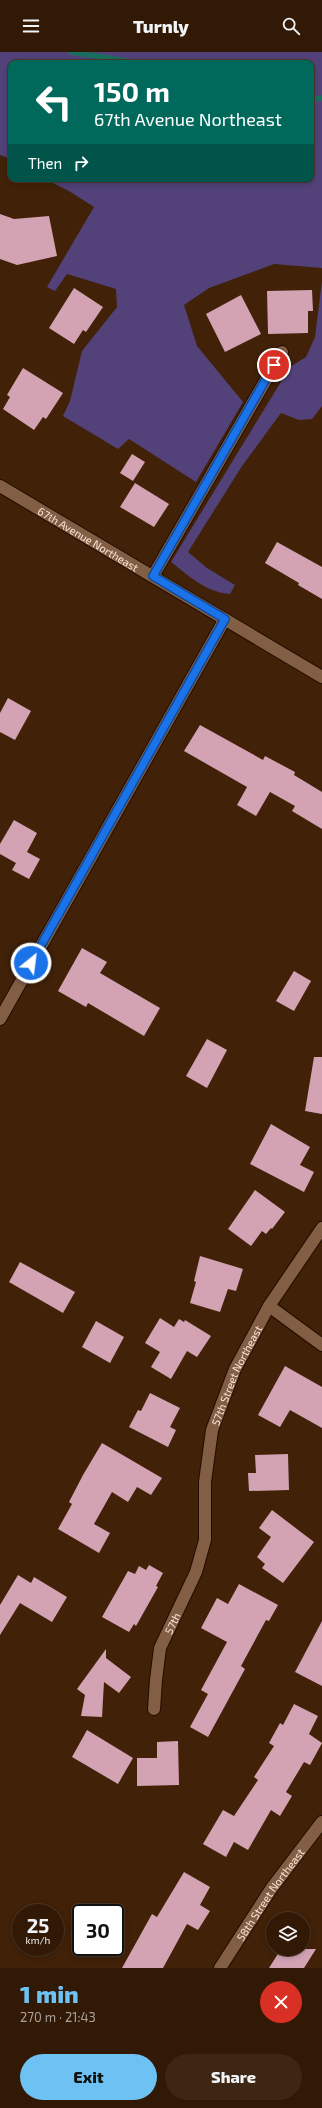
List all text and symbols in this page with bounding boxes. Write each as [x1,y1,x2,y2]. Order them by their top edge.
icon: menu [20,15,42,37]
text: Turnly [133,15,189,37]
icon: search [280,15,302,37]
text: 150 m [94,74,170,108]
icon: left [28,76,80,128]
text: 67th Avenue Northeast [94,108,282,130]
icon: right [70,152,92,174]
text: Then [28,154,62,172]
pin [257,348,291,382]
icon: arrive [263,354,285,376]
street label: 67th Avenue Northeast [36,504,141,573]
position arrow [10,942,52,984]
street label: 57th Street Northeast [208,1323,264,1427]
street label: 57th [161,1610,182,1636]
street label: 58th Street Northeast [233,1845,306,1943]
speed limit sign: 30 [72,1904,124,1956]
map controls [266,1912,310,1956]
button: layers [266,1912,310,1956]
text: 25 [27,1913,49,1937]
text: km/h [26,1934,50,1946]
text: 1 min [20,1979,79,2008]
button: close [260,1981,302,2023]
text: 270 m · 21:43 [20,2009,96,2025]
button: Exit [20,2054,157,2100]
button: Share [165,2054,302,2100]

